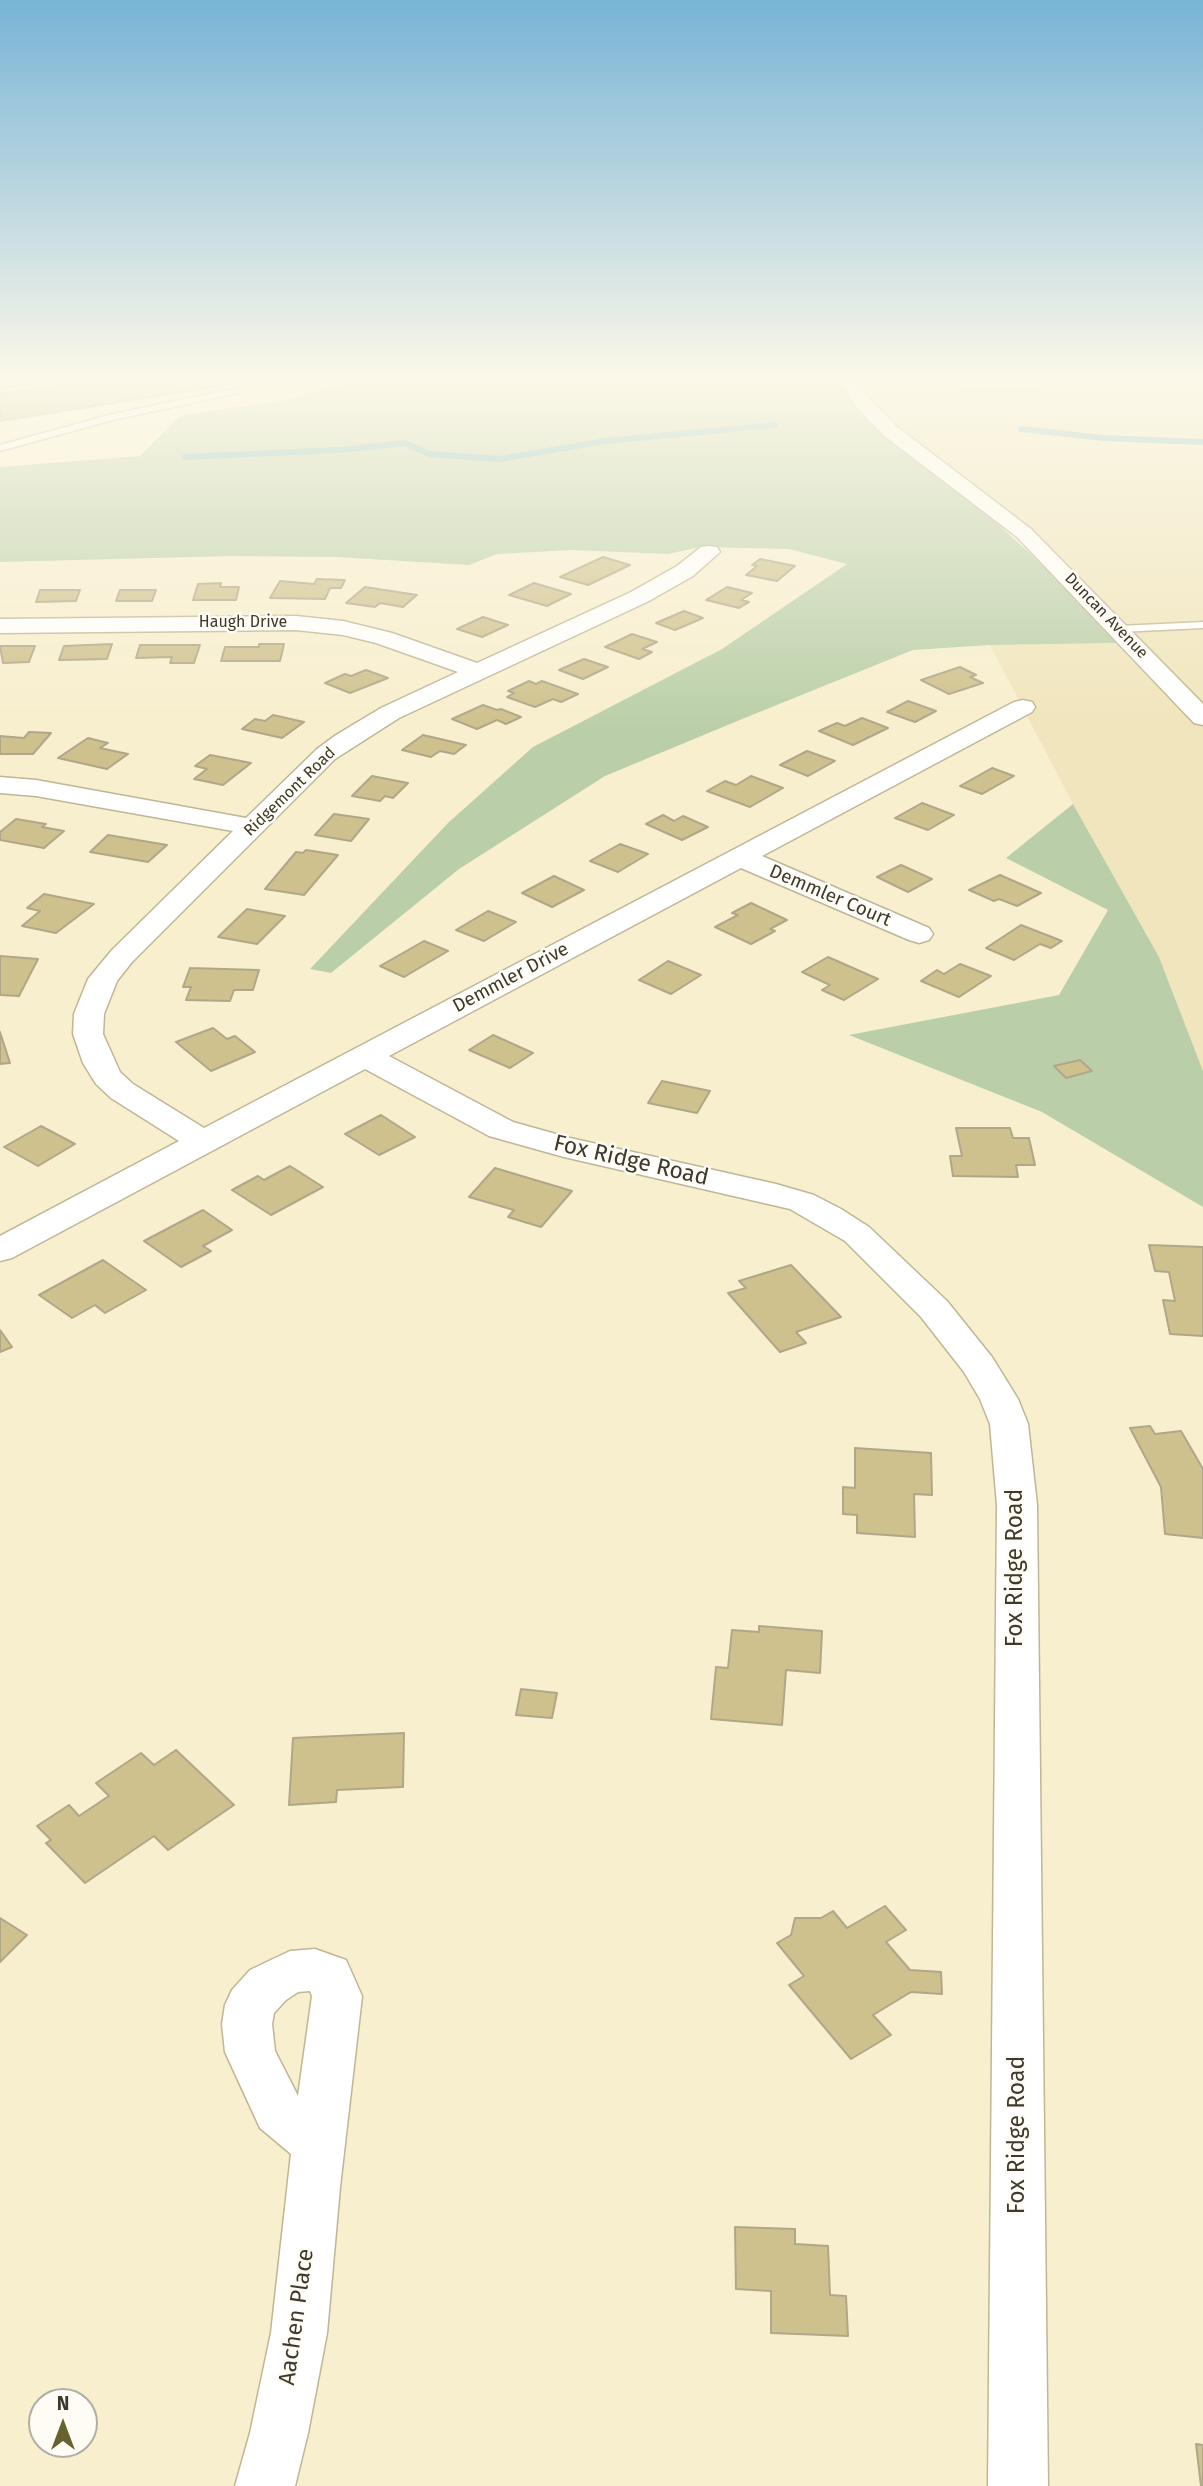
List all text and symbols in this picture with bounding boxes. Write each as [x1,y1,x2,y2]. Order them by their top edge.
street label: Duncan Avenue [1060,569,1152,663]
street label: Haugh Drive [199,613,287,633]
street label: Ridgemont Road [240,743,340,841]
street label: Demmler Court [766,860,894,932]
street label: Demmler Drive [449,938,573,1018]
street label: Fox Ridge Road [551,1130,711,1192]
street label: Fox Ridge Road [1002,1489,1030,1647]
street label: Fox Ridge Road [1004,2056,1032,2214]
street label: Aachen Place [274,2247,320,2387]
north arrow [28,2388,98,2458]
text: N [57,2392,69,2415]

